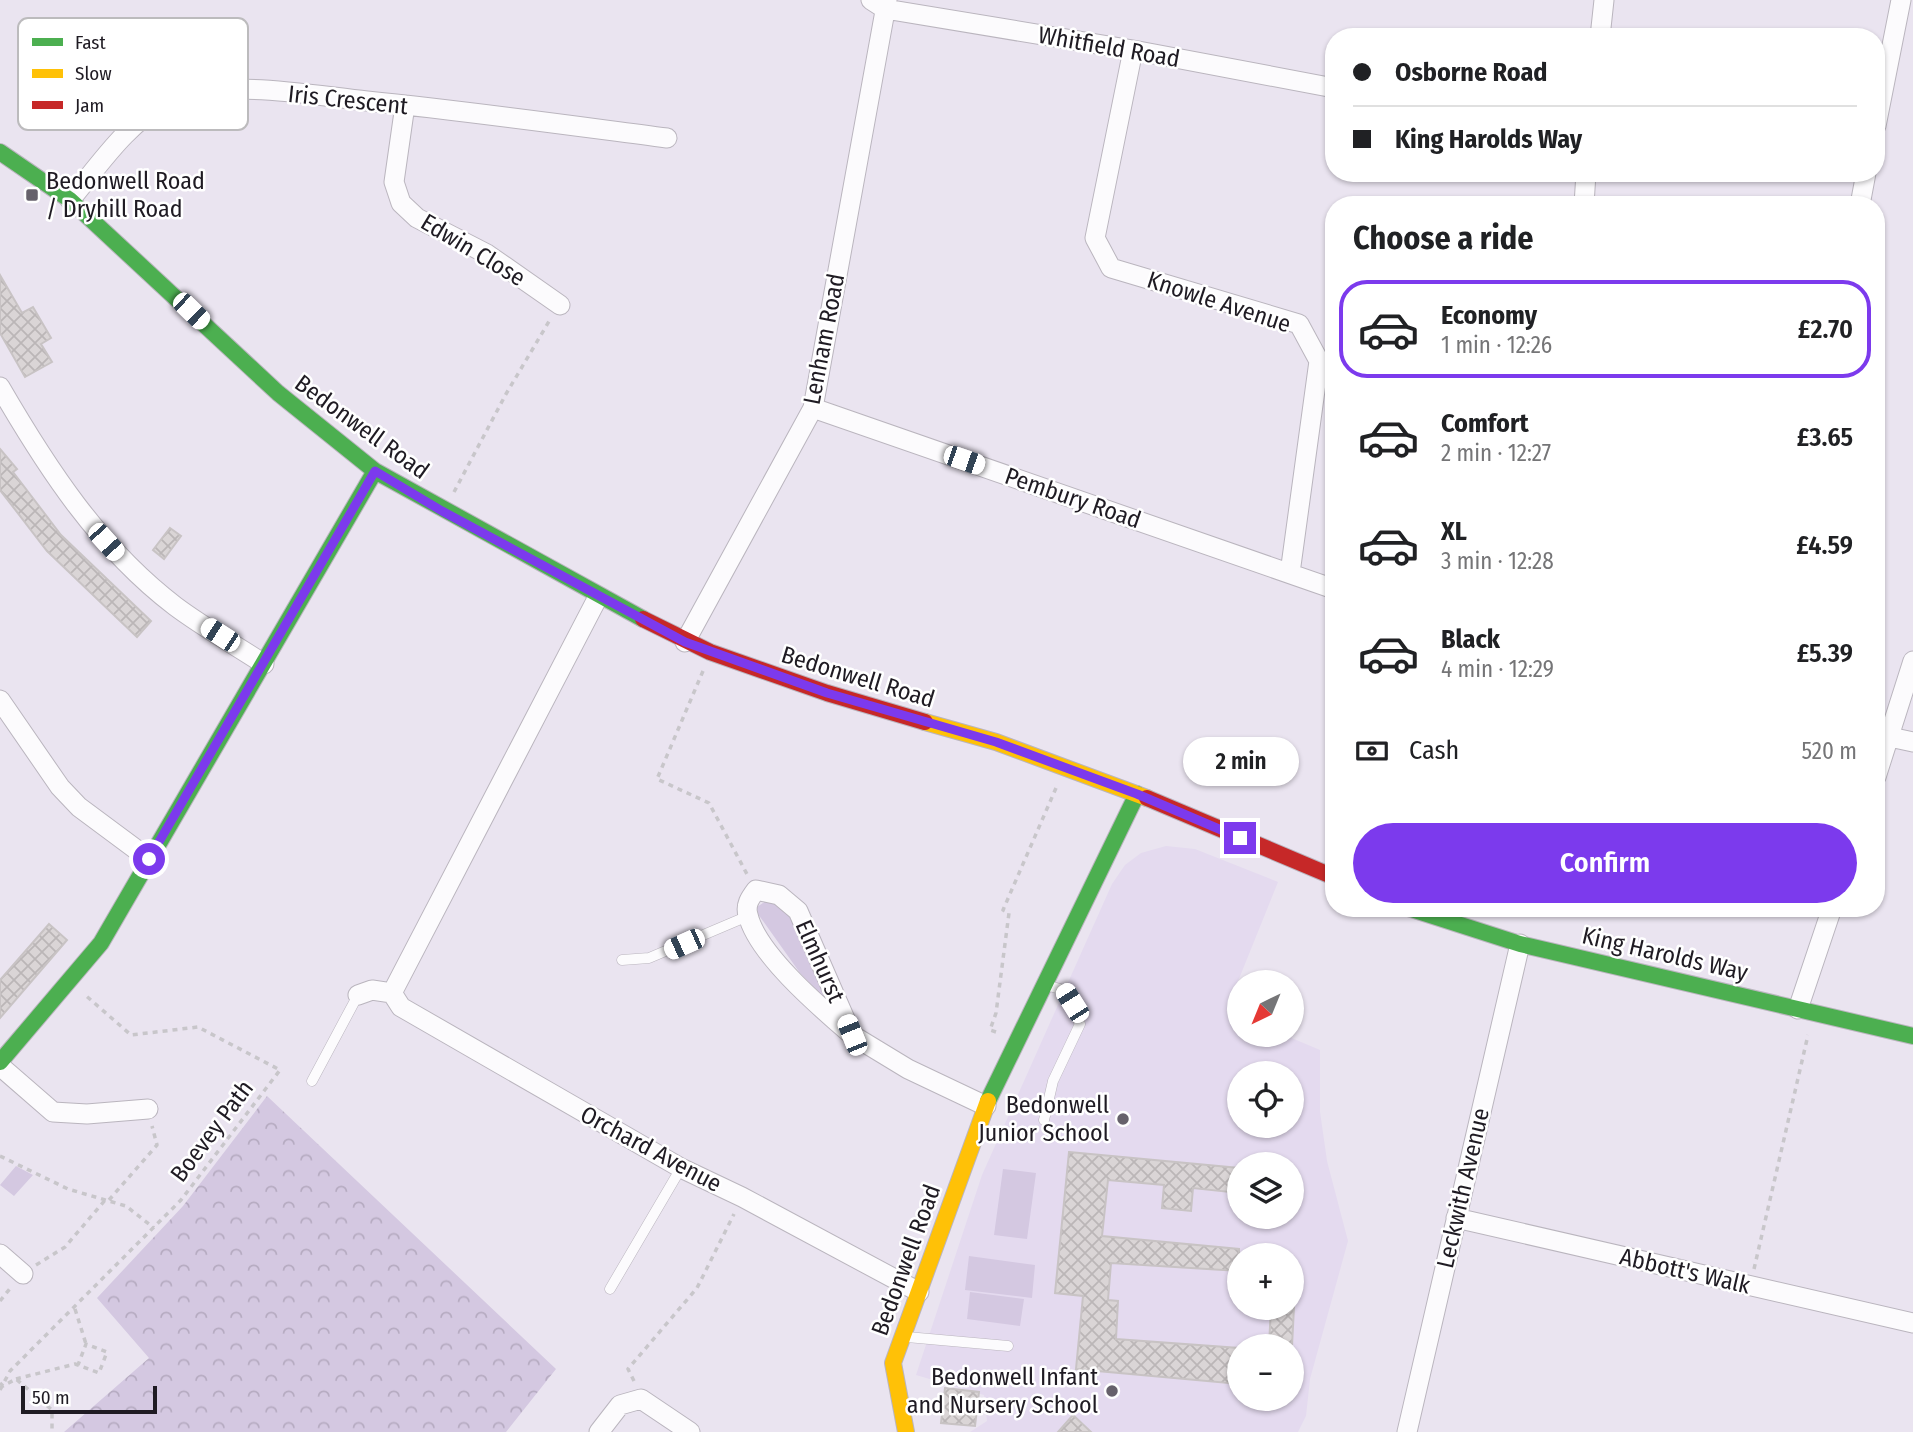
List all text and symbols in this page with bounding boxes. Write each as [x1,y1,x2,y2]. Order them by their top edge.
legend [18,18,248,130]
street label: Whitfield Road [1036,21,1182,73]
text: Fast [75,31,106,54]
text: Osborne Road [1395,57,1548,88]
text: Slow [75,62,112,85]
street label: Iris Crescent [287,80,409,120]
text: Jam [75,94,104,117]
text: King Harolds Way [1395,124,1582,155]
place label: Bedonwell Road / Dryhill Road [46,167,205,223]
marker: Bedonwell Road / Dryhill Road [24,187,40,203]
street label: Edwin Close [416,208,530,292]
text: Choose a ride [1353,219,1534,257]
street label: Knowle Avenue [1144,266,1294,338]
street label: Lenham Road [798,271,850,407]
car [169,289,214,333]
icon: car [1357,298,1420,361]
text: Economy [1441,300,1537,331]
text: £2.70 [1798,314,1853,345]
text: 1 min · 12:26 [1441,331,1552,359]
street label: Bedonwell Road [290,369,434,485]
icon: car [1357,406,1420,469]
text: Comfort [1441,408,1529,439]
text: £3.65 [1797,422,1853,453]
text: 2 min · 12:27 [1441,439,1551,467]
car [941,443,988,477]
street label: Pembury Road [1001,462,1145,534]
icon: car [1357,514,1420,577]
text: XL [1441,516,1467,547]
car [85,519,128,565]
text: £4.59 [1796,530,1853,561]
text: 3 min · 12:28 [1441,547,1554,575]
car [197,615,244,655]
icon: car [1357,622,1420,685]
text: Black [1441,624,1500,655]
text: £5.39 [1797,638,1853,669]
street label: Bedonwell Road [778,640,938,714]
text: 4 min · 12:29 [1441,655,1554,683]
icon: cash [1353,732,1391,770]
text: Cash [1409,735,1459,766]
callout: 2 min [1182,736,1298,786]
text: 520 m [1801,737,1857,765]
text: 2 min [1215,747,1267,775]
route end [1224,822,1256,854]
button: Confirm [1353,823,1857,903]
route start [133,843,165,875]
street label: Elmhurst [789,915,851,1007]
street label: King Harolds Way [1579,921,1751,987]
car [661,926,708,962]
north arrow [1227,970,1304,1046]
map controls [1227,970,1304,1411]
car [1052,980,1093,1026]
car [835,1012,870,1058]
button: locate [1227,1061,1304,1138]
street label: Boevey Path [165,1075,259,1187]
place label: Bedonwell Junior School [978,1091,1109,1147]
street label: Orchard Avenue [576,1100,726,1198]
street label: Leckwith Avenue [1431,1105,1495,1271]
marker: Bedonwell Junior School [1115,1111,1131,1127]
button: layers [1227,1152,1304,1229]
street label: Bedonwell Road [866,1181,946,1339]
street label: Abbott's Walk [1617,1242,1754,1300]
button: + [1227,1243,1304,1320]
button: − [1227,1334,1304,1411]
place label: Bedonwell Infant and Nursery School [907,1363,1098,1419]
scale bar [21,1383,158,1415]
marker: Bedonwell Infant and Nursery School [1104,1383,1120,1399]
text: 50 m [32,1386,70,1409]

